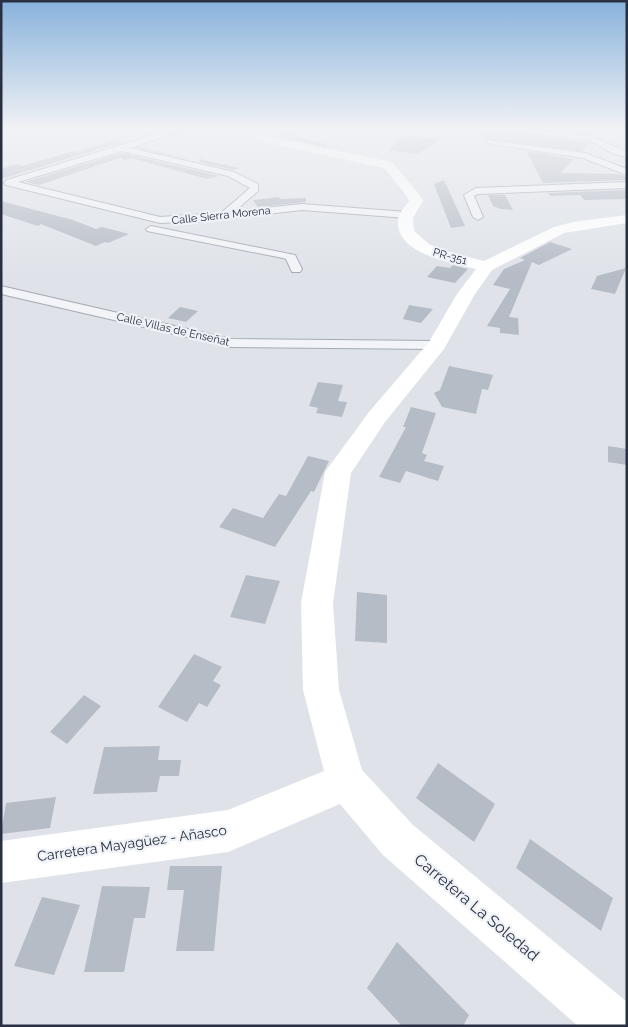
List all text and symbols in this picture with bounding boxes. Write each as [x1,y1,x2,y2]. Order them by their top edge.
street label: Calle Sierra Morena [171,204,271,227]
street label: PR-351 [431,246,469,267]
street label: Calle Villas de Enseñat [115,310,231,349]
street label: Carretera Mayagüez - Añasco [36,822,228,864]
street label: Carretera La Soledad [411,850,543,965]

